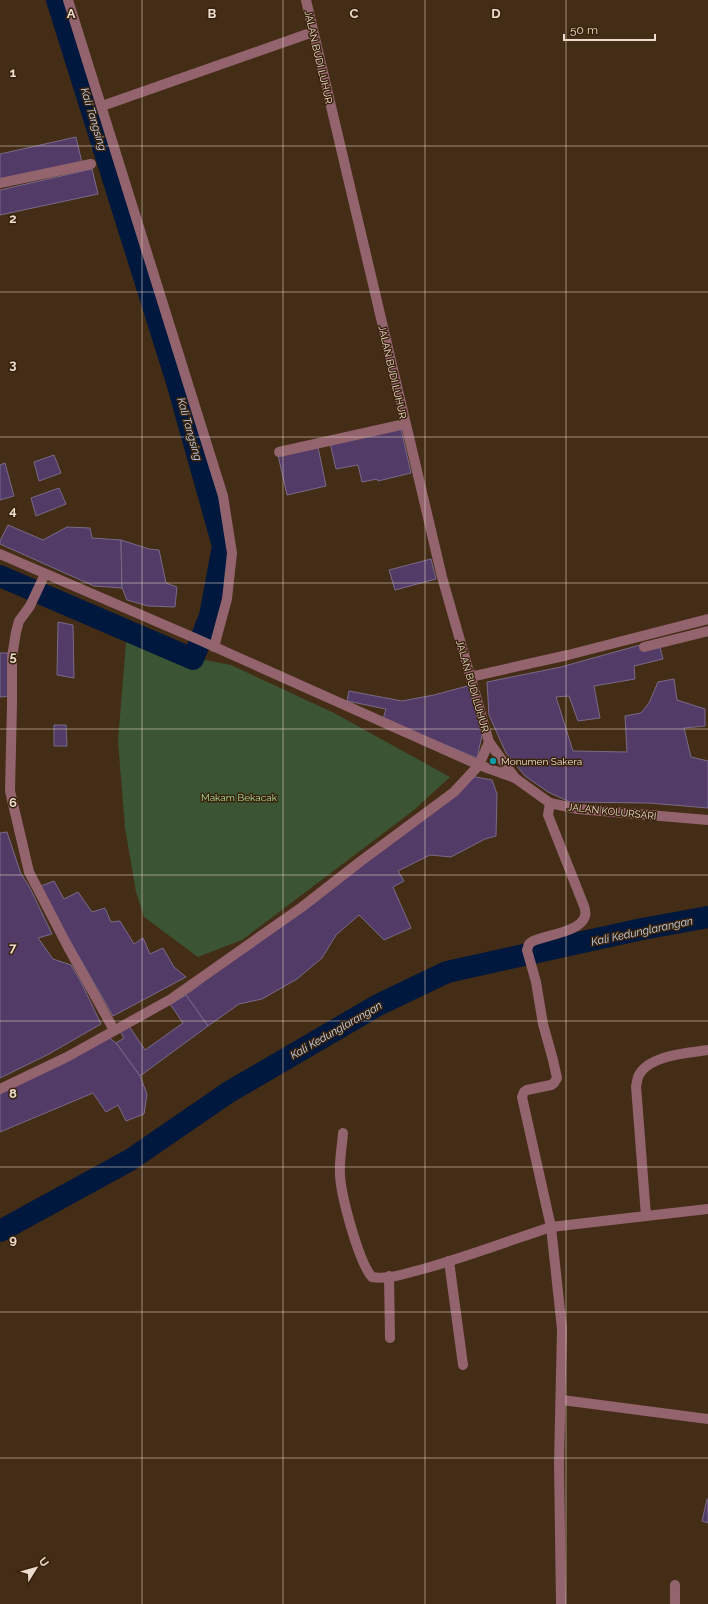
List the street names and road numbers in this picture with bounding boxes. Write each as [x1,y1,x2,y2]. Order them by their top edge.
street label: JALAN BUDI LUHUR [302,9,335,105]
street label: JALAN BUDI LUHUR [376,324,409,420]
street label: JALAN BUDI LUHUR [454,639,491,734]
street label: JALAN KOLURSARI [567,801,657,822]

